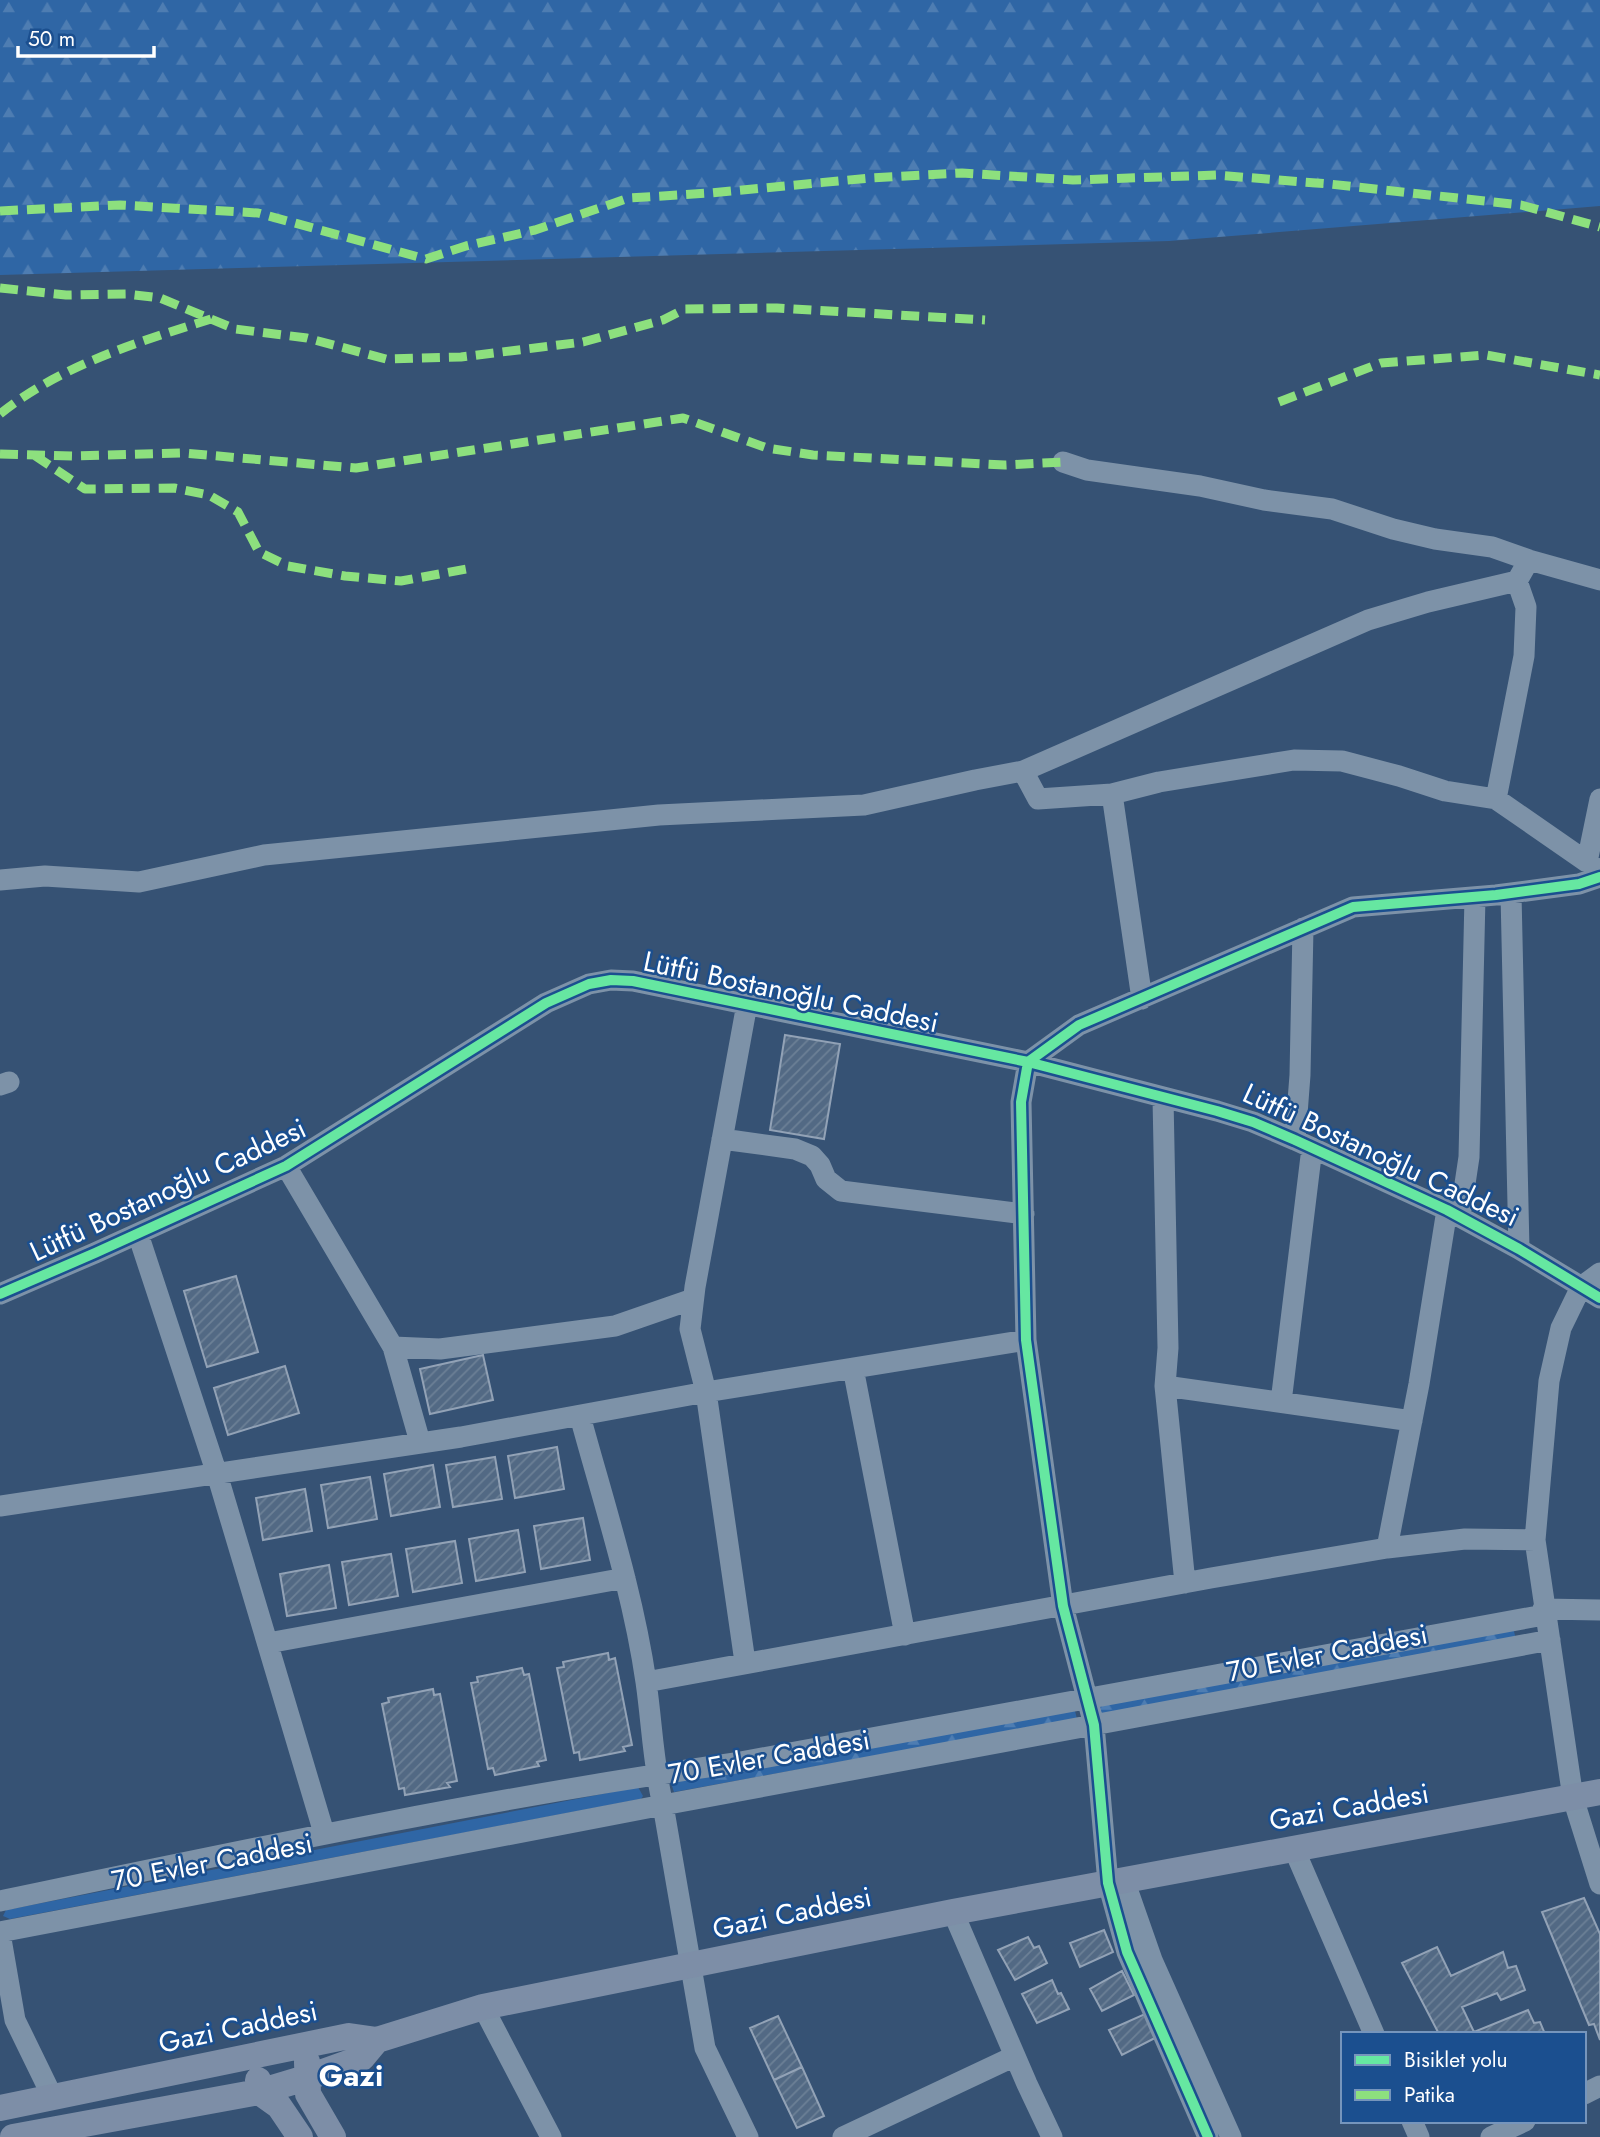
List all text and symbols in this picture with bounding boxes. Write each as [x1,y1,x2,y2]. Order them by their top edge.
scale bar [18,14,154,58]
text: 50 m [28,24,75,54]
street label: Lütfü Bostanoğlu Caddesi [640,941,942,1043]
street label: Lütfü Bostanoğlu Caddesi [1236,1073,1526,1237]
street label: Lütfü Bostanoğlu Caddesi [23,1108,313,1272]
street label: 70 Evler Caddesi [1223,1613,1431,1693]
street label: 70 Evler Caddesi [665,1719,873,1795]
street label: Gazi Caddesi [1266,1773,1432,1841]
street label: 70 Evler Caddesi [108,1822,316,1902]
street label: Gazi Caddesi [709,1876,875,1950]
street label: Gazi Caddesi [155,1990,321,2064]
legend [1341,2032,1586,2123]
text: Bisiklet yolu [1404,2045,1508,2075]
district label: Gazi [319,2054,383,2097]
text: Patika [1404,2080,1455,2110]

